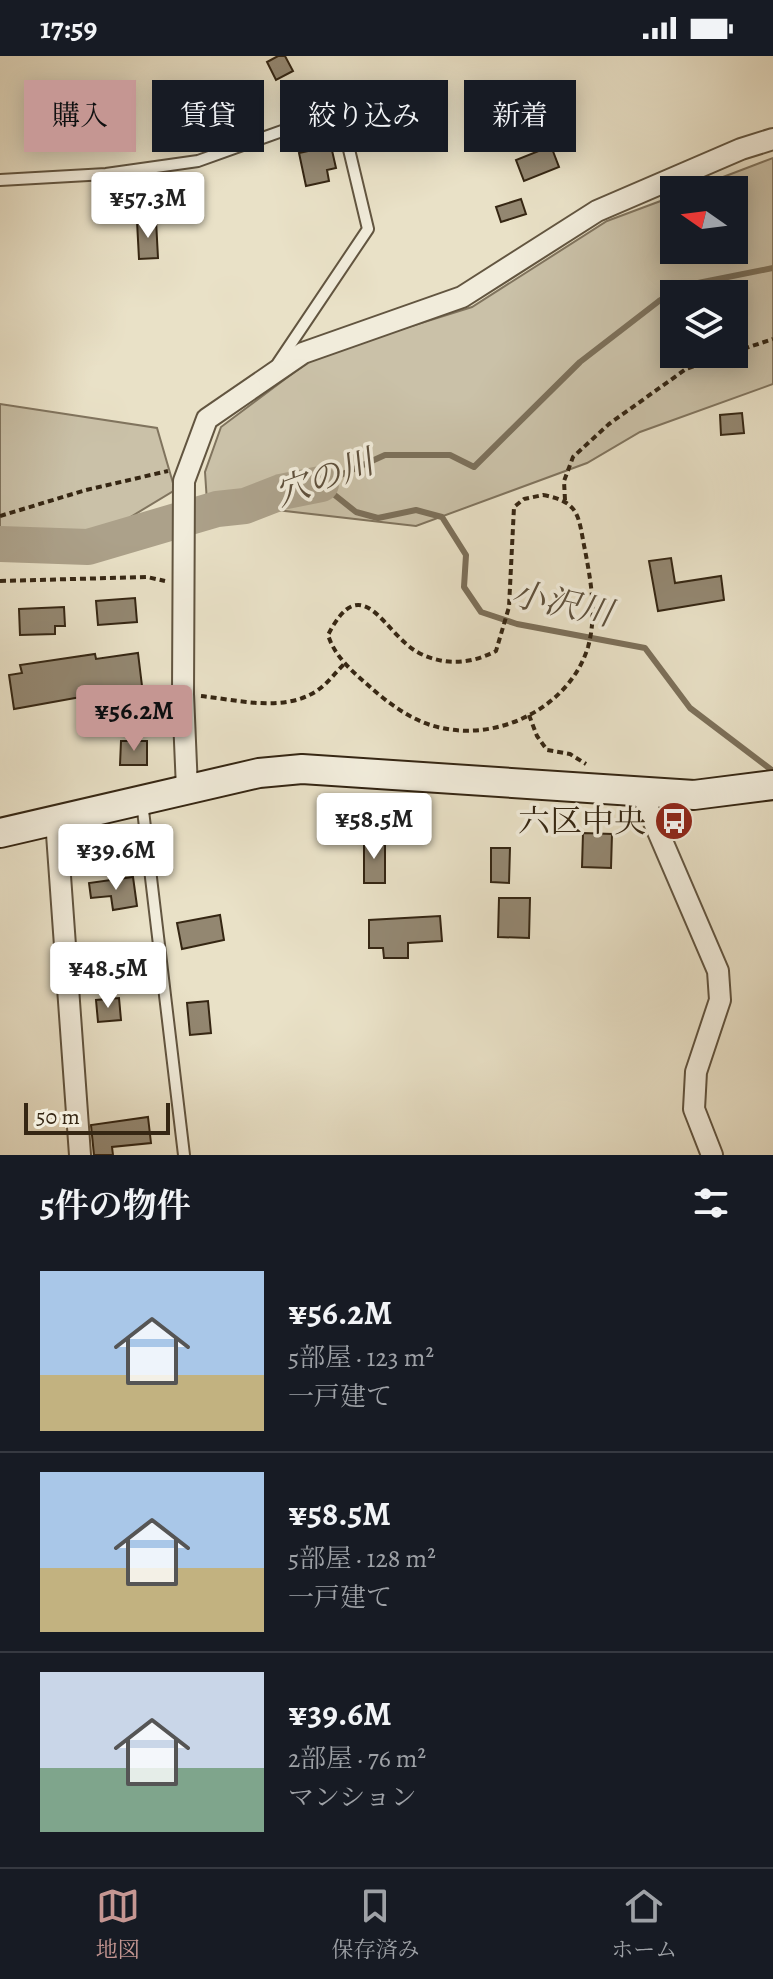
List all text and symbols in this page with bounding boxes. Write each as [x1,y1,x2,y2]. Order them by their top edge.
text: 17:59 [40,8,97,48]
chip: 購入 [24,80,136,152]
chip: 賃貸 [152,80,264,152]
chip: 絞り込み [280,80,448,152]
chip: 新着 [464,80,576,152]
pin: ¥57.3M [83,172,213,240]
north arrow [660,176,748,264]
map controls [660,176,748,368]
text: ¥57.3M [109,180,187,215]
button: layers [660,280,748,368]
water label: 穴の川 [268,437,384,517]
water label: 小沢川 [507,570,621,638]
pin: ¥56.2M [69,685,199,753]
text: ¥56.2M [94,693,174,728]
pin: ¥58.5M [309,793,439,861]
place label: 六区中央 [518,799,646,843]
bus stop icon: 六区中央 [653,800,695,842]
text: ¥58.5M [335,801,413,836]
pin: ¥39.6M [51,824,181,892]
text: ¥39.6M [76,832,156,867]
pin: ¥48.5M [43,942,173,1010]
text: ¥48.5M [68,950,148,985]
scale bar [24,1099,170,1135]
text: 50 m [36,1102,80,1132]
icon: filters [689,1181,733,1225]
text: 5件の物件 [40,1182,191,1229]
text: ¥56.2M [288,1289,392,1336]
icon: home [104,1303,200,1399]
text: 5部屋 · 123 m² [288,1340,434,1375]
text: 一戸建て [288,1379,392,1414]
text: ¥58.5M [288,1490,391,1537]
icon: home [104,1504,200,1600]
text: 5部屋 · 128 m² [288,1541,436,1576]
text: 一戸建て [288,1580,392,1615]
text: ¥39.6M [288,1690,392,1737]
icon: home [104,1704,200,1800]
text: 2部屋 · 76 m² [288,1741,426,1776]
text: マンション [288,1780,417,1815]
tab: 地図 [96,1884,140,1965]
tab: 保存済み [331,1884,419,1965]
tab: ホーム [611,1884,677,1965]

